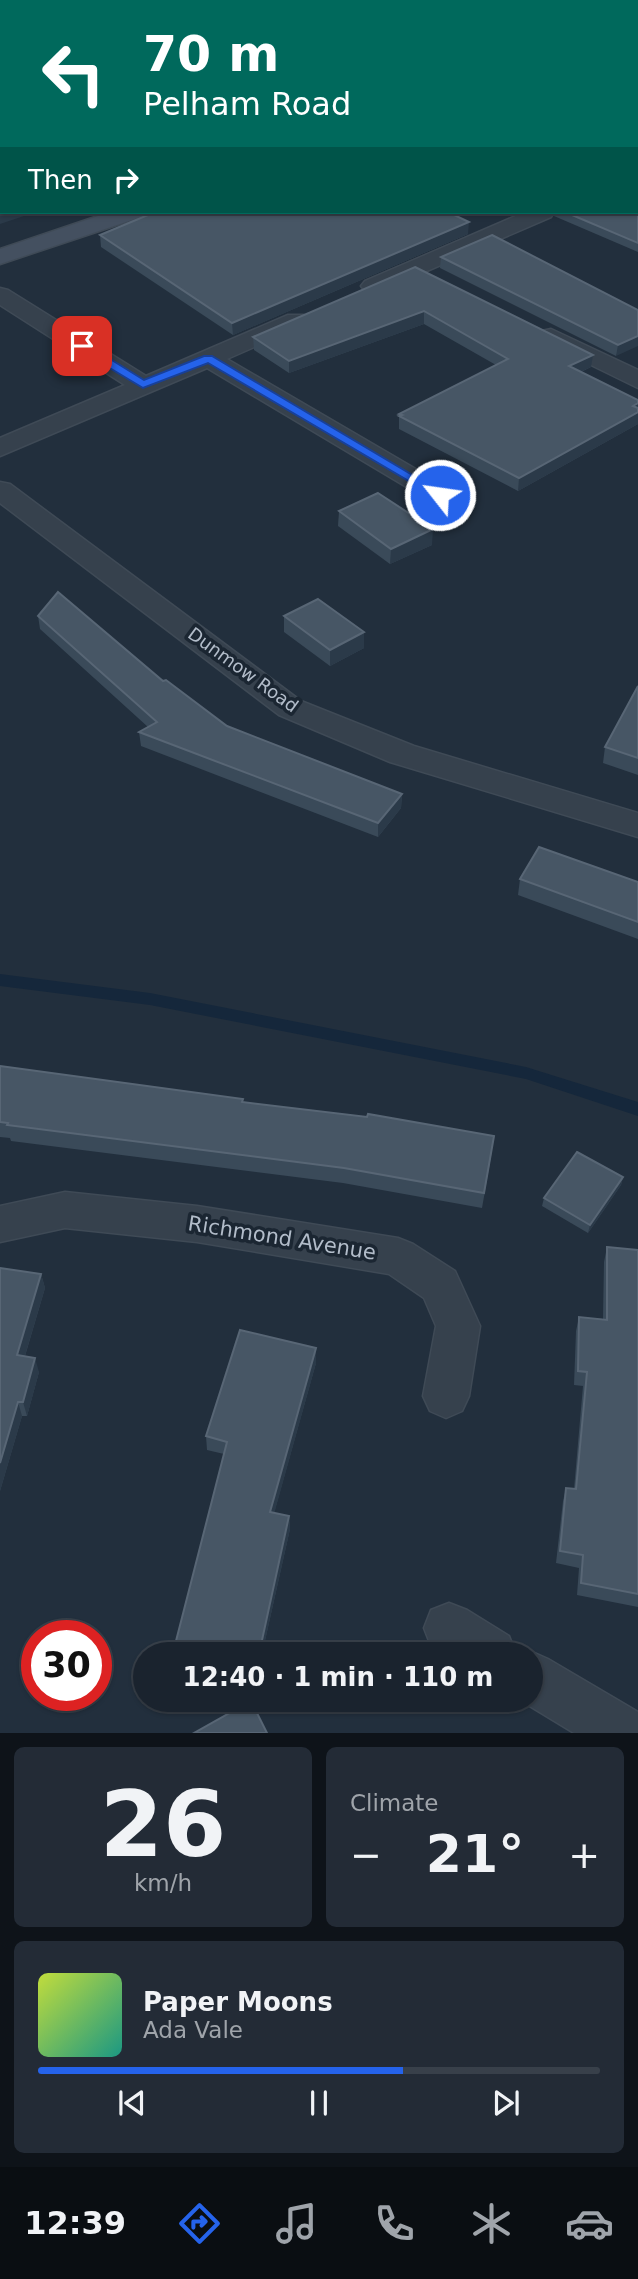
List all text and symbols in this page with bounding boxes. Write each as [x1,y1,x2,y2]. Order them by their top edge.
text: 70 m [143,26,279,83]
icon: left [28,28,119,119]
text: Pelham Road [143,85,351,123]
icon: right [107,161,145,199]
text: Then [28,165,93,195]
pin [52,316,112,376]
icon: arrive [63,327,101,365]
position arrow [403,458,477,532]
street label: Dunmow Road [184,623,302,717]
street label: Richmond Avenue [186,1211,378,1265]
speed limit sign: 30 [21,1620,112,1711]
text: 12:40 · 1 min · 110 m [183,1662,493,1692]
text: 26 [100,1772,226,1877]
text: Climate [350,1790,439,1816]
text: 21° [426,1824,524,1884]
text: − [350,1833,382,1877]
text: + [568,1833,600,1877]
text: km/h [134,1870,192,1896]
text: Paper Moons [143,1987,333,2017]
text: Ada Vale [143,2017,243,2043]
icon: previous [113,2084,151,2122]
icon: pause [300,2084,338,2122]
icon: next [487,2084,525,2122]
icon: directions [175,2199,224,2248]
icon: music [272,2199,321,2248]
icon: phone [370,2199,419,2248]
icon: climate [467,2199,516,2248]
icon: car [565,2199,614,2248]
text: 12:39 [24,2204,126,2242]

